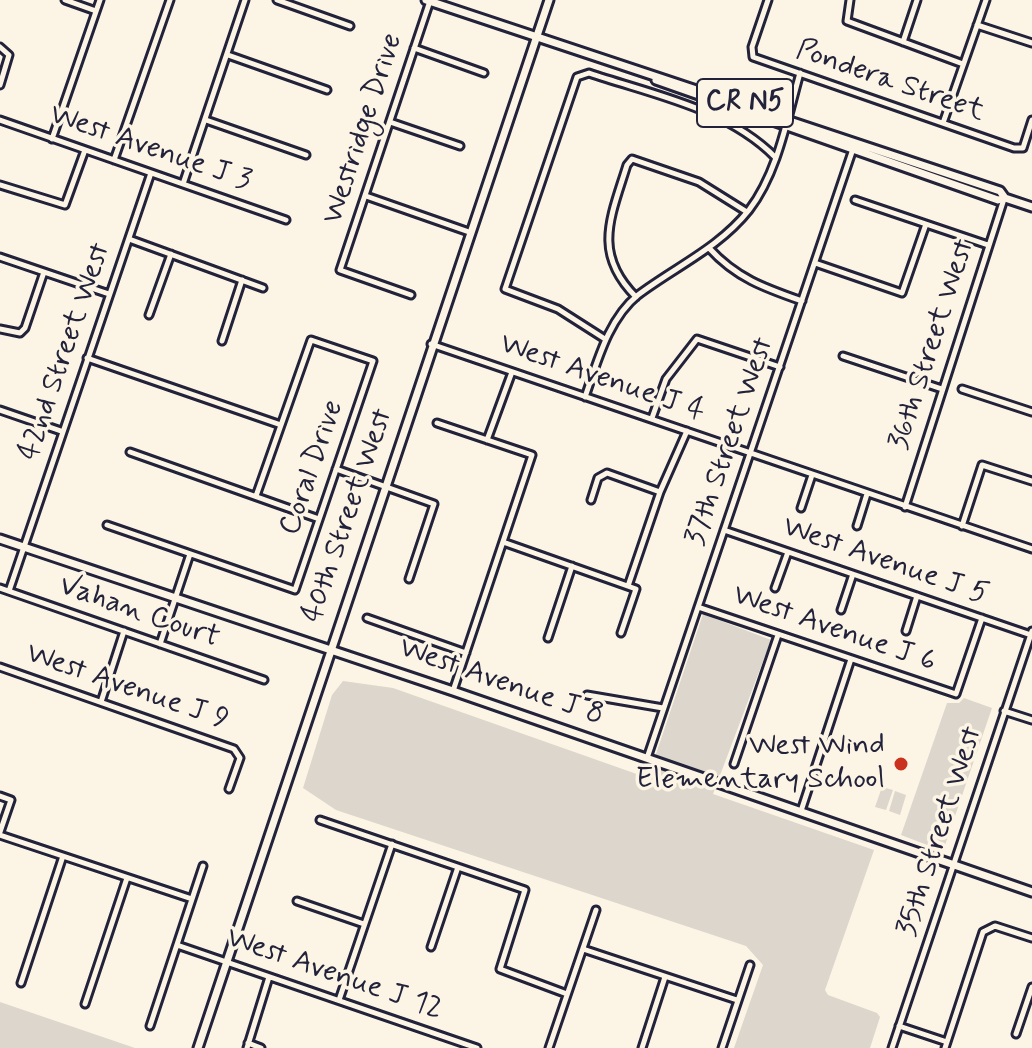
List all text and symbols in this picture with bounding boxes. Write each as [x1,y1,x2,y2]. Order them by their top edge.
street label: Westridge Drive [316,29,412,229]
street label: Pondera Street [791,33,989,131]
road number: CR N5 [697,79,793,127]
street label: West Avenue J 3 [44,98,256,200]
street label: 36th Street West [882,235,984,455]
street label: 42nd Street West [12,239,120,465]
street label: West Avenue J 4 [495,327,709,431]
street label: 37th Street West [679,333,783,551]
street label: Coral Drive [273,396,353,540]
street label: 40th Street West [296,404,402,628]
street label: West Avenue J 5 [777,510,993,614]
street label: Vahan Court [54,569,224,657]
street label: West Avenue J 6 [728,578,940,682]
street label: West Avenue J 8 [394,631,608,735]
street label: West Avenue J 9 [21,636,233,740]
street label: 35th Street West [890,723,992,941]
place label: West Wind Elementary School [636,729,885,800]
marker: West Wind Elementary School [892,755,910,773]
street label: West Avenue J 12 [221,921,447,1029]

